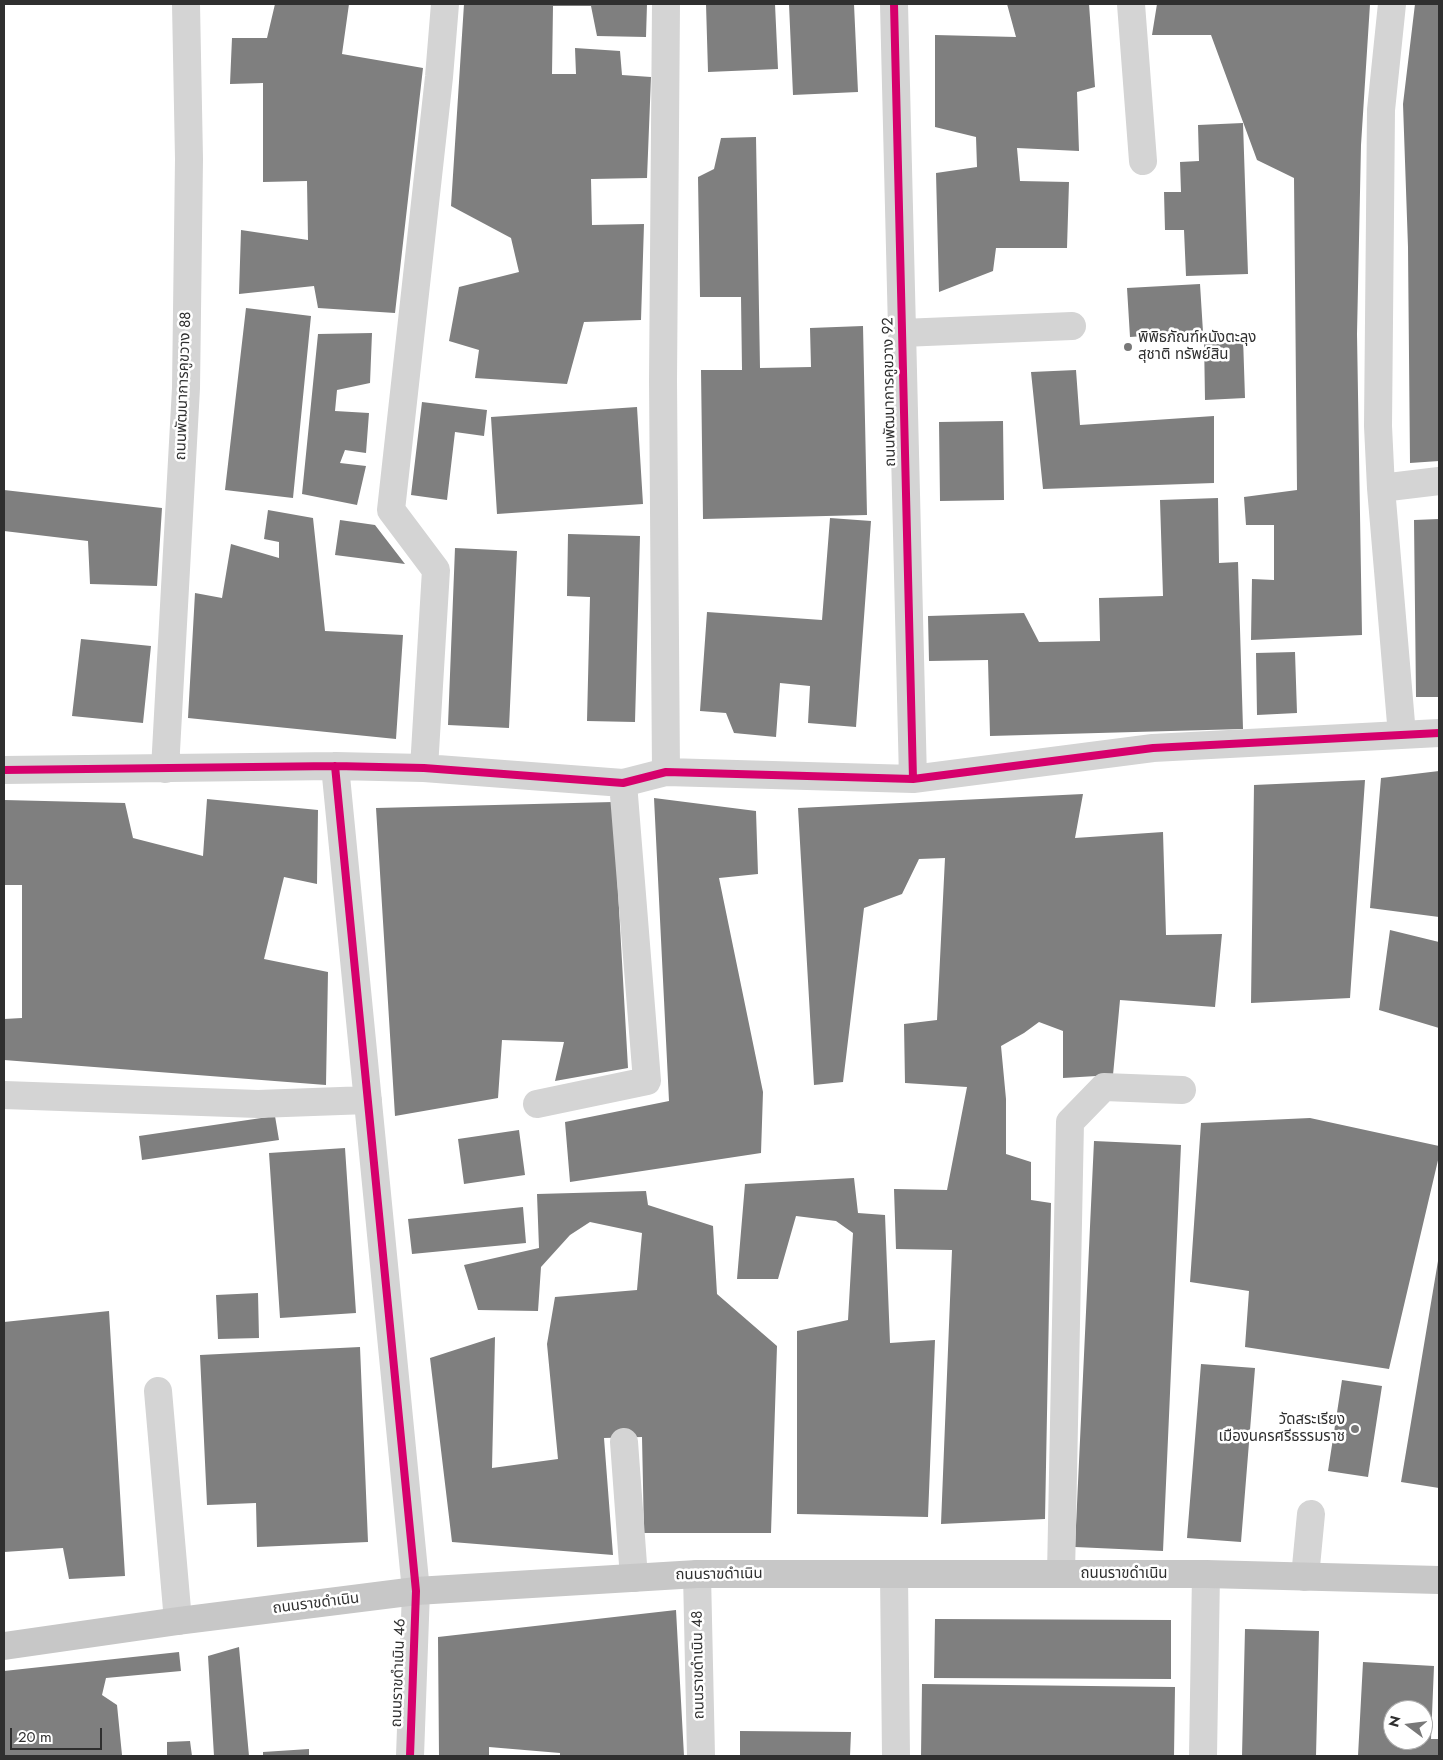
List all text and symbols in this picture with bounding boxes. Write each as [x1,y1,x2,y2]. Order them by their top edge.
street label: ถนนพัฒนาการคูขวาง 88 [172,311,196,461]
street label: ถนนพัฒนาการคูขวาง 92 [880,317,900,467]
place label: พิพิธภัณฑ์หนังตะลุง สุชาติ ทรัพย์สิน [1138,329,1256,364]
marker: พิพิธภัณฑ์หนังตะลุง สุชาติ ทรัพย์สิน [1122,341,1134,353]
place label: วัดสระเรียง เมืองนครศรีธรรมราช [1219,1411,1345,1446]
marker: วัดสระเรียง เมืองนครศรีธรรมราช [1349,1423,1361,1435]
street label: ถนนราขดำเนิน [675,1565,763,1585]
street label: ถนนราขดำเนิน [1080,1565,1168,1583]
street label: ถนนราขดำเนิน [272,1590,360,1618]
street label: ถนนราขดำเนิน 48 [689,1611,709,1719]
street label: ถนนราขดำเนิน 46 [388,1618,410,1728]
north arrow [1383,1700,1433,1750]
text: N [1383,1713,1406,1729]
scale bar [12,1718,105,1750]
text: 20 m [18,1726,52,1748]

